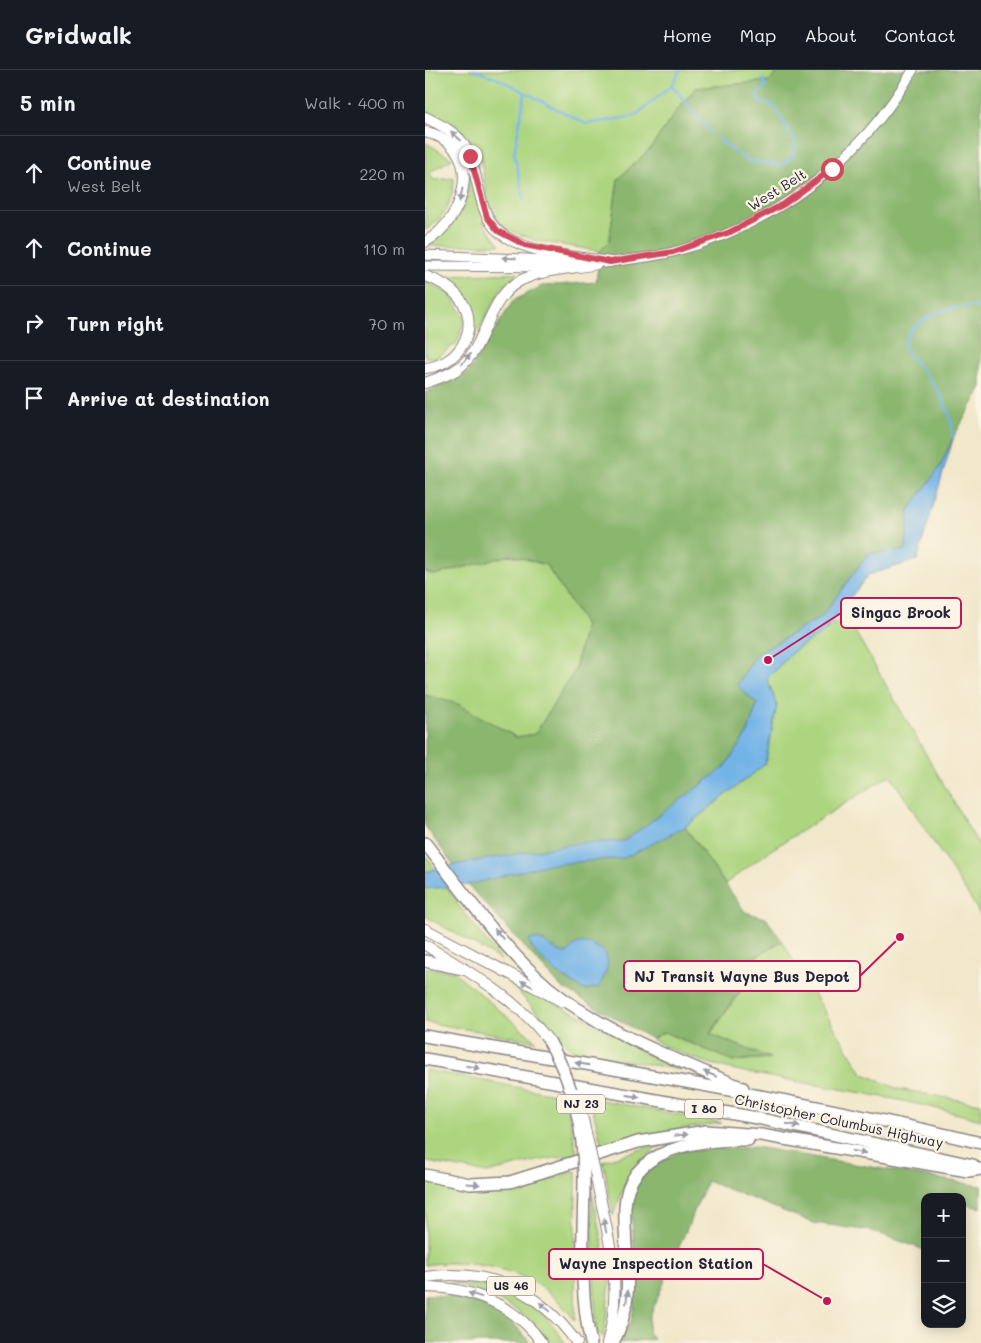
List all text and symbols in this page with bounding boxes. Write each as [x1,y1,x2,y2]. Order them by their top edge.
text: Gridwalk [25,19,132,50]
text: Home [663,23,712,47]
text: Map [740,23,776,47]
text: About [804,23,857,47]
text: Contact [885,23,956,47]
text: 5 min [20,89,76,116]
text: Walk · 400 m [304,92,405,113]
one-way arrow [450,130,462,142]
route end [459,145,482,168]
text: Continue [67,150,152,175]
route start [821,158,844,181]
icon: ahead [20,159,48,187]
text: 220 m [359,163,405,184]
street label: West Belt [744,164,810,215]
text: West Belt [67,175,142,196]
one-way arrow [457,188,465,203]
icon: ahead [20,234,48,262]
text: Continue [67,236,152,261]
text: 110 m [363,238,405,259]
one-way arrow [500,254,516,262]
icon: right [20,309,48,337]
text: Turn right [67,311,164,336]
text: 70 m [368,313,405,334]
one-way arrow [461,353,472,366]
icon: arrive [20,384,48,412]
text: Arrive at destination [67,386,270,411]
callout: Singac Brook [841,598,961,628]
text: Singac Brook [851,602,951,622]
one-way arrow [493,928,504,941]
callout: NJ Transit Wayne Bus Depot [624,961,860,991]
text: NJ Transit Wayne Bus Depot [634,966,850,986]
one-way arrow [520,980,534,988]
one-way arrow [573,1059,589,1067]
one-way arrow [465,1064,481,1072]
one-way arrow [702,1070,717,1078]
street label: Christopher Columbus Highway [733,1089,945,1152]
one-way arrow [625,1092,641,1100]
road number: NJ 23 [557,1094,605,1114]
road number: I 80 [685,1100,723,1118]
one-way arrow [785,1122,801,1130]
one-way arrow [673,1131,689,1139]
one-way arrow [851,1148,867,1156]
one-way arrow [465,1180,481,1188]
map controls [921,1193,966,1328]
button: + [921,1193,966,1238]
one-way arrow [601,1218,609,1234]
button: − [921,1238,966,1283]
callout: Wayne Inspection Station [549,1249,763,1279]
text: Wayne Inspection Station [559,1253,753,1273]
road number: US 46 [487,1276,535,1296]
button: layers [921,1283,966,1328]
one-way arrow [624,1288,632,1304]
one-way arrow [468,1291,483,1299]
one-way arrow [539,1302,551,1313]

